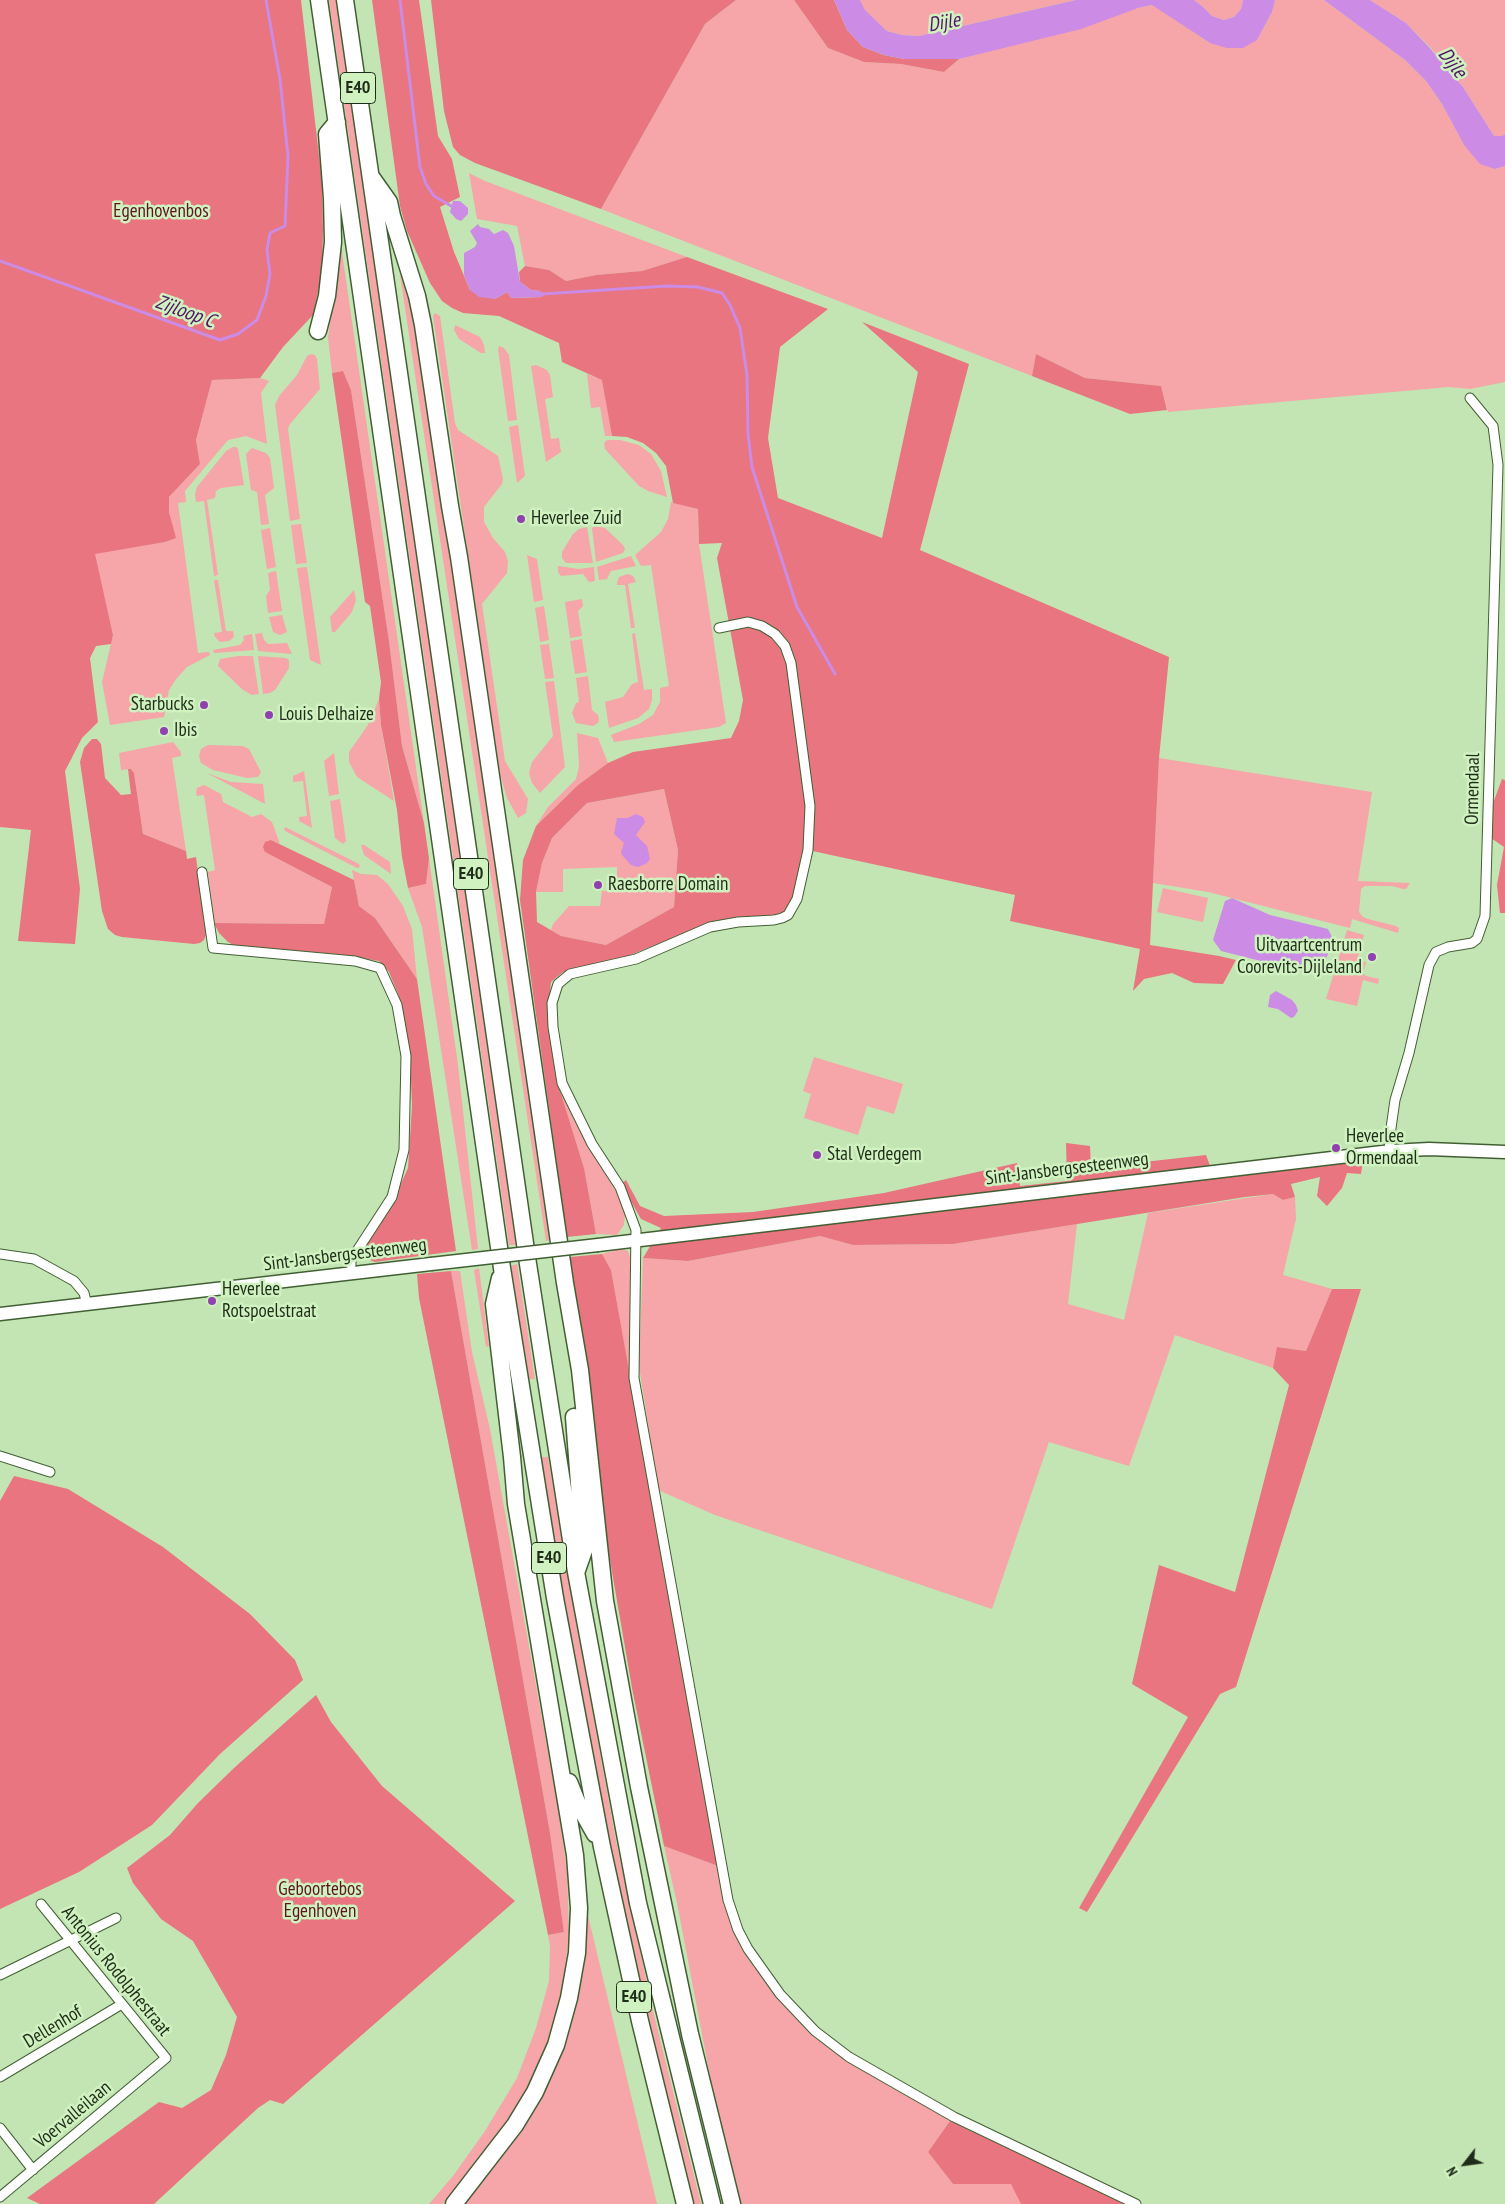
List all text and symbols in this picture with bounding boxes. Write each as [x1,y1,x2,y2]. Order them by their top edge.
water label: Dijle [926,8,962,38]
water label: Dijle [1433,43,1471,83]
road number: E40 [340,73,376,104]
park label: Egenhovenbos [113,201,209,223]
water label: Zijloop C [152,290,218,334]
place label: Heverlee Zuid [531,508,622,530]
marker: Heverlee Zuid [515,513,527,525]
place label: Starbucks [131,694,194,716]
marker: Starbucks [198,699,210,711]
place label: Louis Delhaize [279,704,374,726]
marker: Louis Delhaize [263,709,275,721]
place label: Ibis [174,720,197,742]
marker: Ibis [158,725,170,737]
street label: Ormendaal [1461,753,1485,825]
road number: E40 [454,859,488,890]
place label: Raesborre Domain [608,874,728,896]
marker: Raesborre Domain [592,879,604,891]
place label: Uitvaartcentrum Coorevits-Dijleland [1237,935,1362,979]
marker: Uitvaartcentrum Coorevits-Dijleland [1366,951,1378,963]
place label: Heverlee Ormendaal [1346,1126,1418,1170]
marker: Heverlee Ormendaal [1330,1142,1342,1154]
place label: Stal Verdegem [827,1144,922,1166]
street label: Sint-Jansbergsesteenweg [984,1148,1150,1190]
marker: Stal Verdegem [811,1149,823,1161]
street label: Sint-Jansbergsesteenweg [262,1234,428,1276]
place label: Heverlee Rotspoelstraat [222,1279,316,1323]
marker: Heverlee Rotspoelstraat [206,1295,218,1307]
road number: E40 [532,1542,566,1574]
park label: Geboortebos Egenhoven [278,1879,362,1923]
street label: Antonius Rodolphestraat [56,1901,176,2041]
road number: E40 [616,1981,652,2012]
street label: Dellenhof [20,2001,86,2053]
street label: Voervalleilaan [30,2076,116,2154]
north arrow [1440,2139,1490,2189]
text: N [1442,2164,1462,2179]

